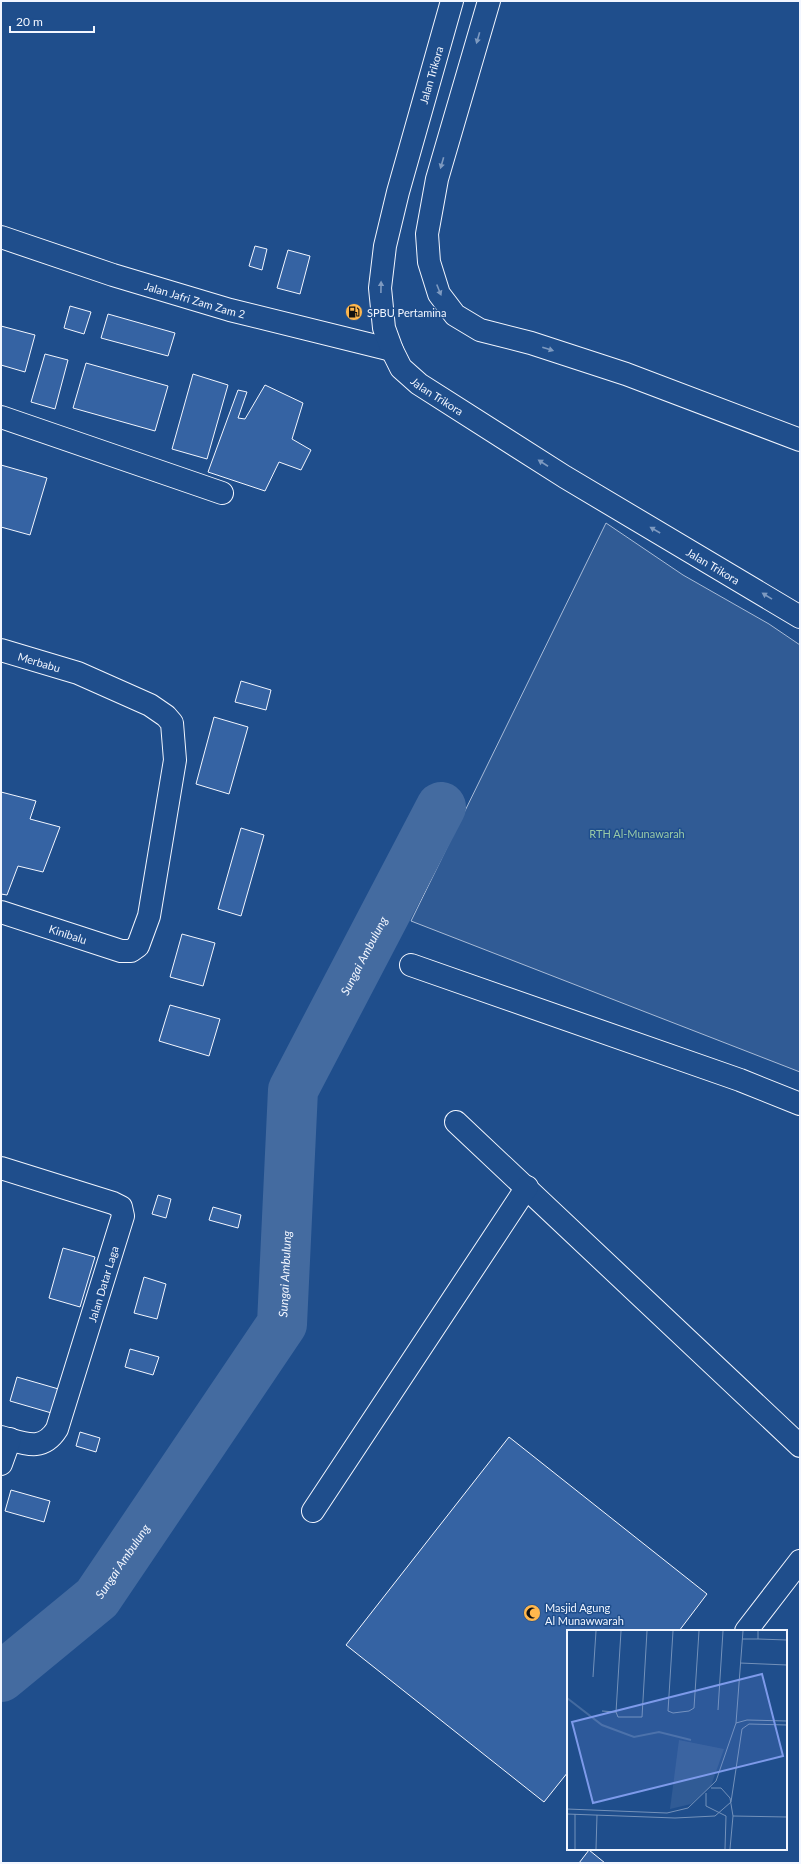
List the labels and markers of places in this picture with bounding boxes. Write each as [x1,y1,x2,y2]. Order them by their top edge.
fuel station icon: SPBU Pertamina [344,302,364,322]
place label: SPBU Pertamina [367,306,446,319]
place label: Masjid Agung Al Munawwarah [545,1601,624,1627]
mosque icon: Masjid Agung Al Munawwarah [522,1603,542,1623]

